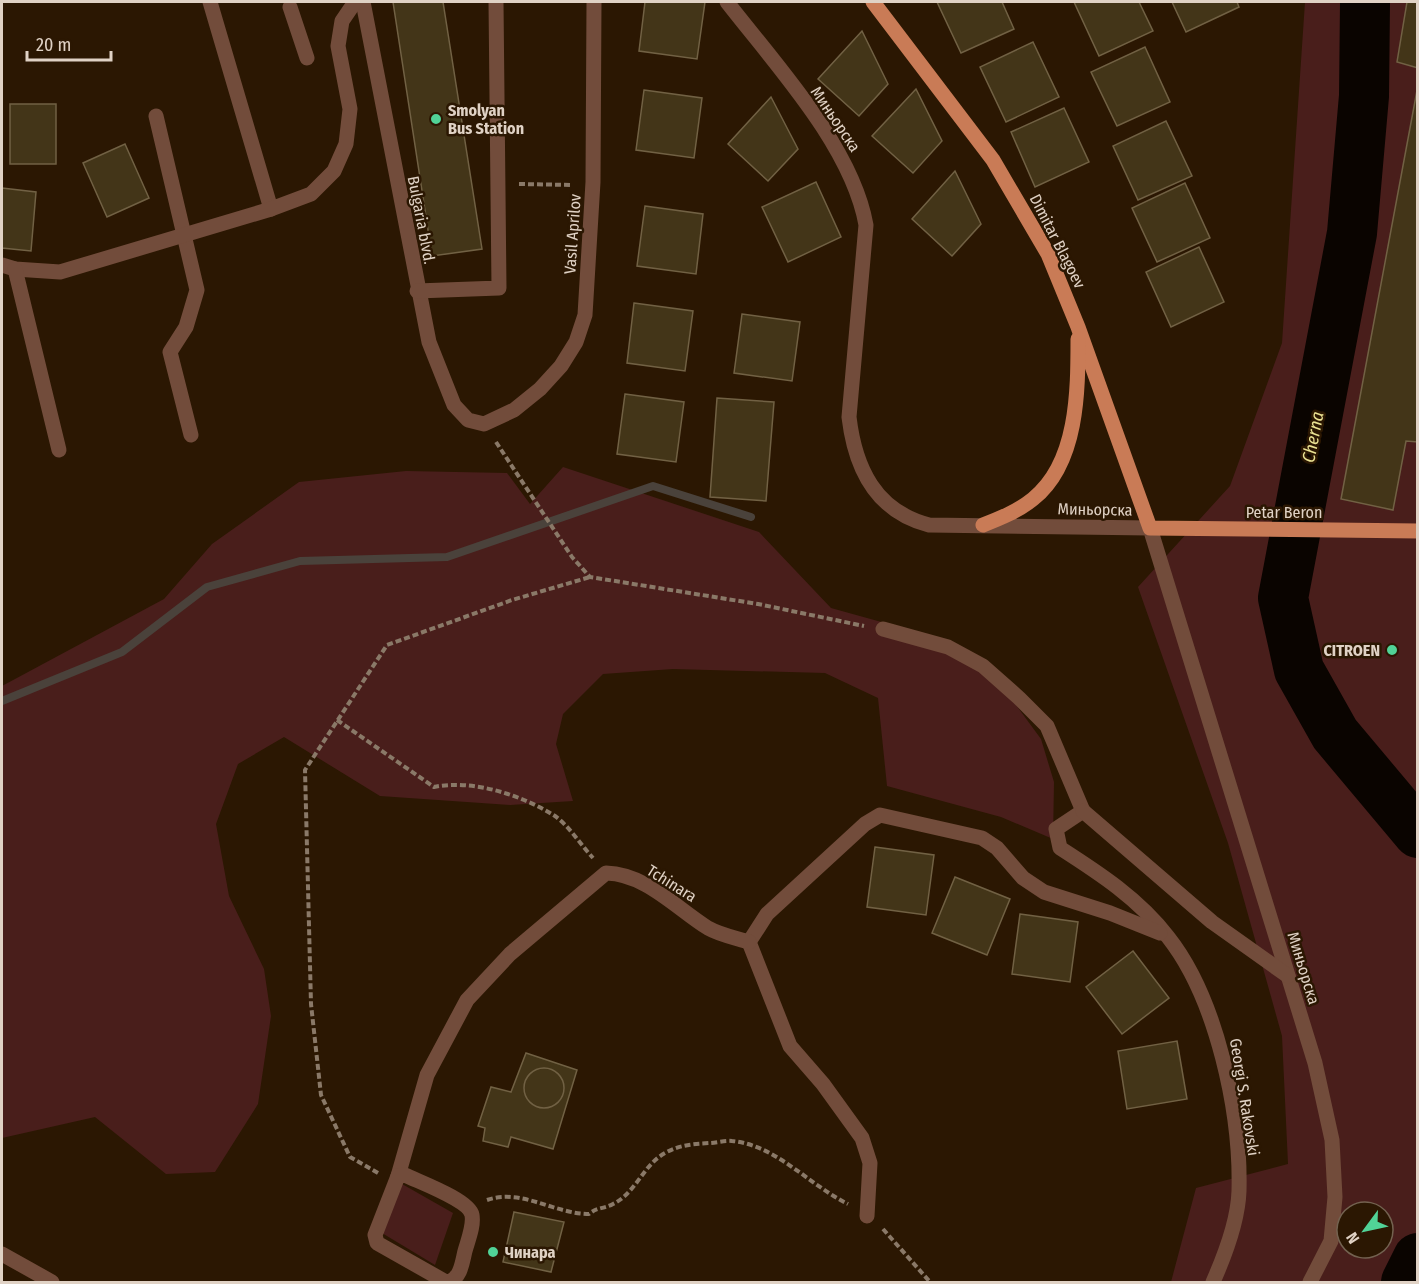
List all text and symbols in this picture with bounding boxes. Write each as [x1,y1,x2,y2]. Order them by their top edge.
scale bar [27,24,111,62]
text: 20 m [36,34,71,56]
street label: Миньорска [807,83,864,156]
place label: Smolyan Bus Station [448,101,524,138]
marker: Smolyan Bus Station [429,112,443,126]
street label: Bulgaria blvd. [404,174,439,266]
street label: Dimitar Blagoev [1026,191,1089,292]
street label: Vasil Aprilov [560,193,585,275]
water label: Cherna [1297,409,1329,465]
street label: Миньорска [1057,499,1133,520]
street label: Petar Beron [1246,503,1322,522]
place label: CITROEN [1323,641,1380,660]
marker: CITROEN [1385,643,1399,657]
street label: Tchinara [643,861,700,906]
street label: Миньорска [1284,930,1324,1007]
street label: Georgi S. Rakovski [1226,1037,1263,1157]
north arrow [1335,1200,1395,1260]
text: N [1342,1229,1363,1247]
place label: Чинара [505,1243,556,1262]
marker: Чинара [486,1245,500,1259]

